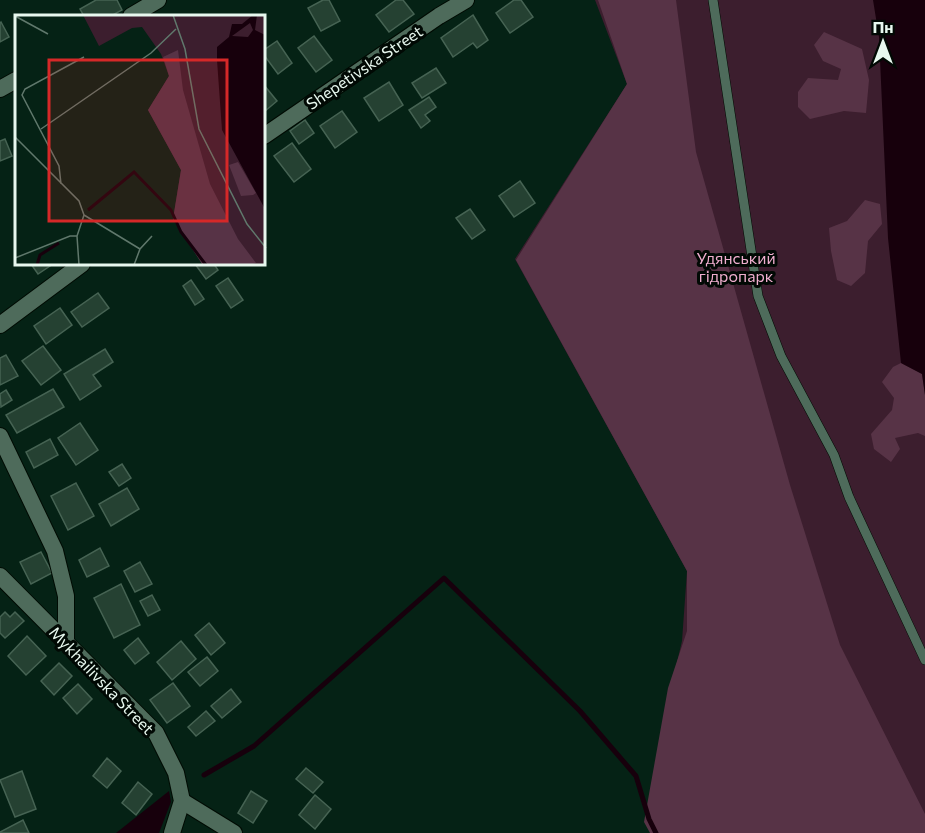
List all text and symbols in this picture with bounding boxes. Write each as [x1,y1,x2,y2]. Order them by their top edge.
north arrow [853,12,913,72]
inset map [15,15,266,266]
text: Пн [872,17,894,36]
street label: Shepetivska Street [302,21,426,113]
park label: Удянський гідропарк [696,248,776,285]
street label: Mykhailivska Street [46,622,159,738]

